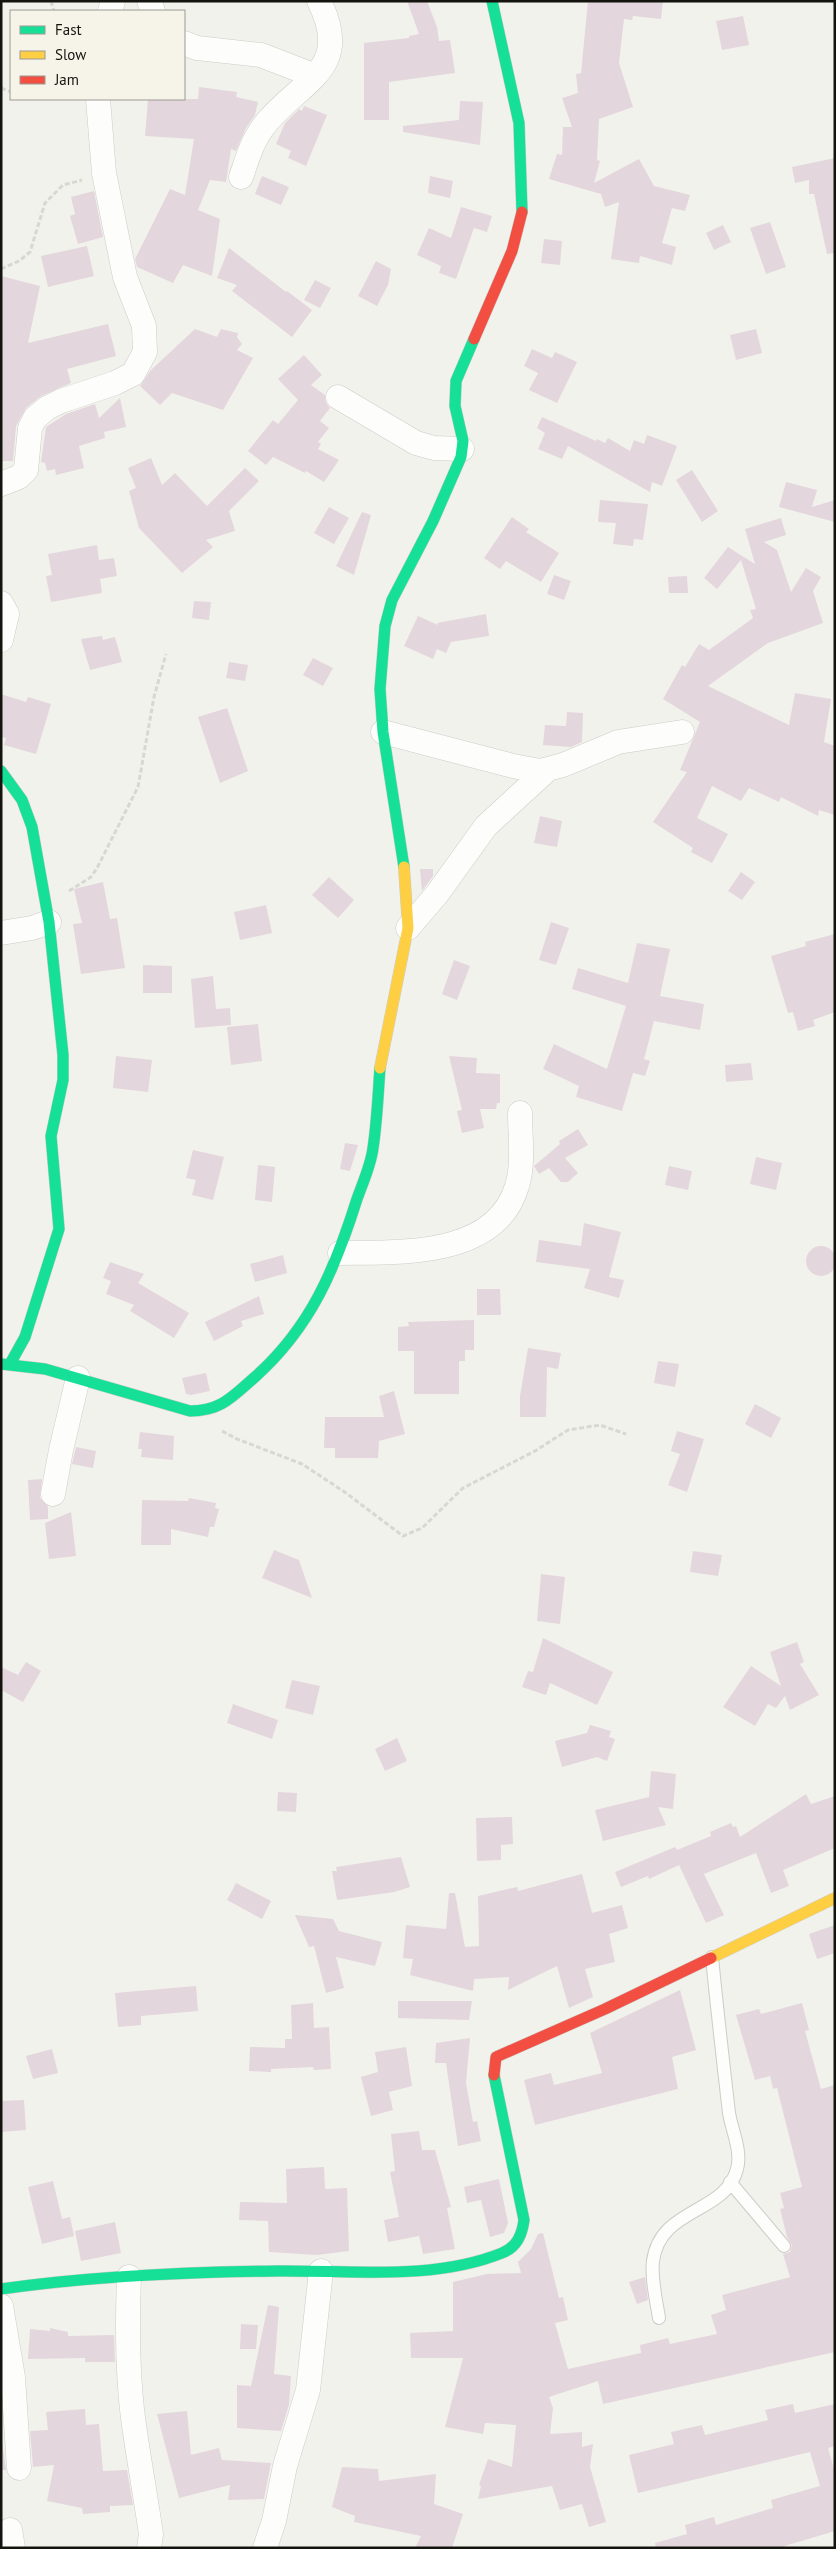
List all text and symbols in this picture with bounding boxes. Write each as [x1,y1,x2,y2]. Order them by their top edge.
legend [10,10,185,100]
text: Fast [55,20,82,39]
text: Slow [55,45,86,64]
text: Jam [54,70,79,89]

